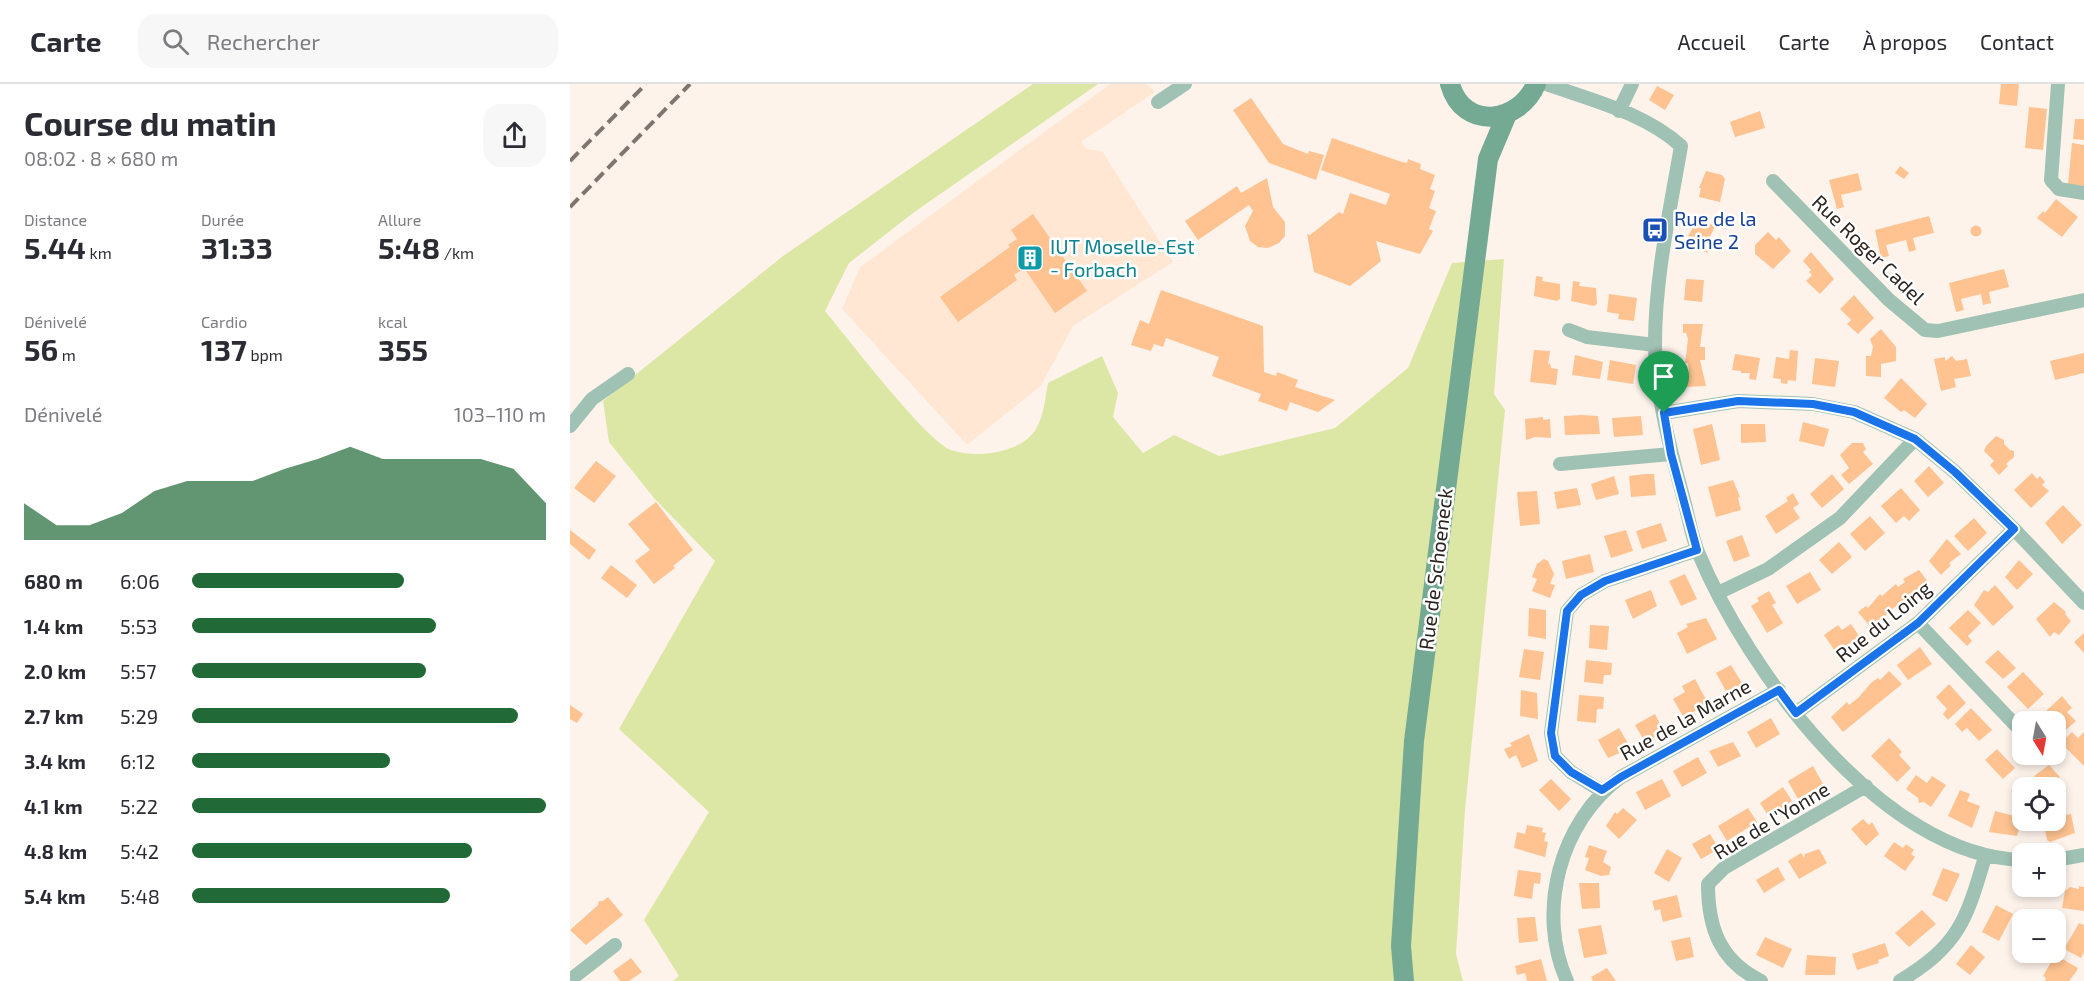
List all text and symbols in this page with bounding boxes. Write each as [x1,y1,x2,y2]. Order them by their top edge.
search box [138,14,558,68]
text: Carte [30,24,102,58]
icon: search [159,25,192,58]
text: Rechercher [207,28,320,54]
text: Accueil [1677,29,1746,54]
text: Carte [1779,29,1830,54]
text: À propos [1863,29,1947,54]
text: Contact [1980,29,2054,54]
text: Course du matin [24,103,277,143]
button: share [483,104,546,167]
text: 08:02 · 8 × 680 m [24,146,178,170]
street label: Rue Roger Cadel [1808,189,1930,309]
place label: Rue de la Seine 2 [1674,206,1757,253]
text: Distance [24,210,87,229]
text: Durée [201,210,244,229]
text: Allure [378,210,421,229]
bus stop icon: Rue de la Seine 2 [1640,215,1670,245]
text: 5.44 [24,229,86,265]
text: 31:33 [201,229,273,265]
text: 5:48 [378,229,440,265]
place label: IUT Moselle-Est - Forbach [1050,234,1195,281]
text: km [86,243,112,262]
text: /km [440,243,474,262]
building icon: IUT Moselle-Est - Forbach [1015,243,1045,273]
text: Dénivelé [24,312,87,331]
text: Cardio [201,312,247,331]
text: kcal [378,312,407,331]
text: 56 [24,331,58,367]
text: 137 [201,331,247,367]
text: 355 [378,331,428,367]
text: m [58,345,76,364]
text: bpm [247,345,283,364]
pin [1638,351,1689,413]
icon: arrive [1647,360,1680,393]
text: Dénivelé [24,402,103,426]
text: 103–110 m [454,402,546,426]
street label: Rue de Schoeneck [1413,487,1457,651]
text: 680 m [24,569,83,593]
text: 6:06 [120,569,160,593]
street label: Rue du Loing [1831,575,1935,667]
text: 1.4 km [24,614,83,638]
text: 5:53 [120,614,157,638]
text: 2.0 km [24,659,86,683]
text: 5:57 [120,659,156,683]
street label: Rue de la Marne [1615,673,1755,765]
text: 2.7 km [24,704,84,728]
text: 5:29 [120,704,158,728]
north arrow [2012,711,2066,765]
map controls [2012,711,2066,963]
text: 3.4 km [24,749,86,773]
text: 6:12 [120,749,155,773]
street label: Rue de l'Yonne [1709,776,1833,864]
button: locate [2012,777,2066,831]
text: 4.1 km [24,794,83,818]
text: 5:22 [120,794,158,818]
text: 4.8 km [24,839,87,863]
text: 5:42 [120,839,159,863]
button: + [2012,843,2066,897]
text: 5.4 km [24,884,86,908]
text: 5:48 [120,884,160,908]
button: − [2012,909,2066,963]

